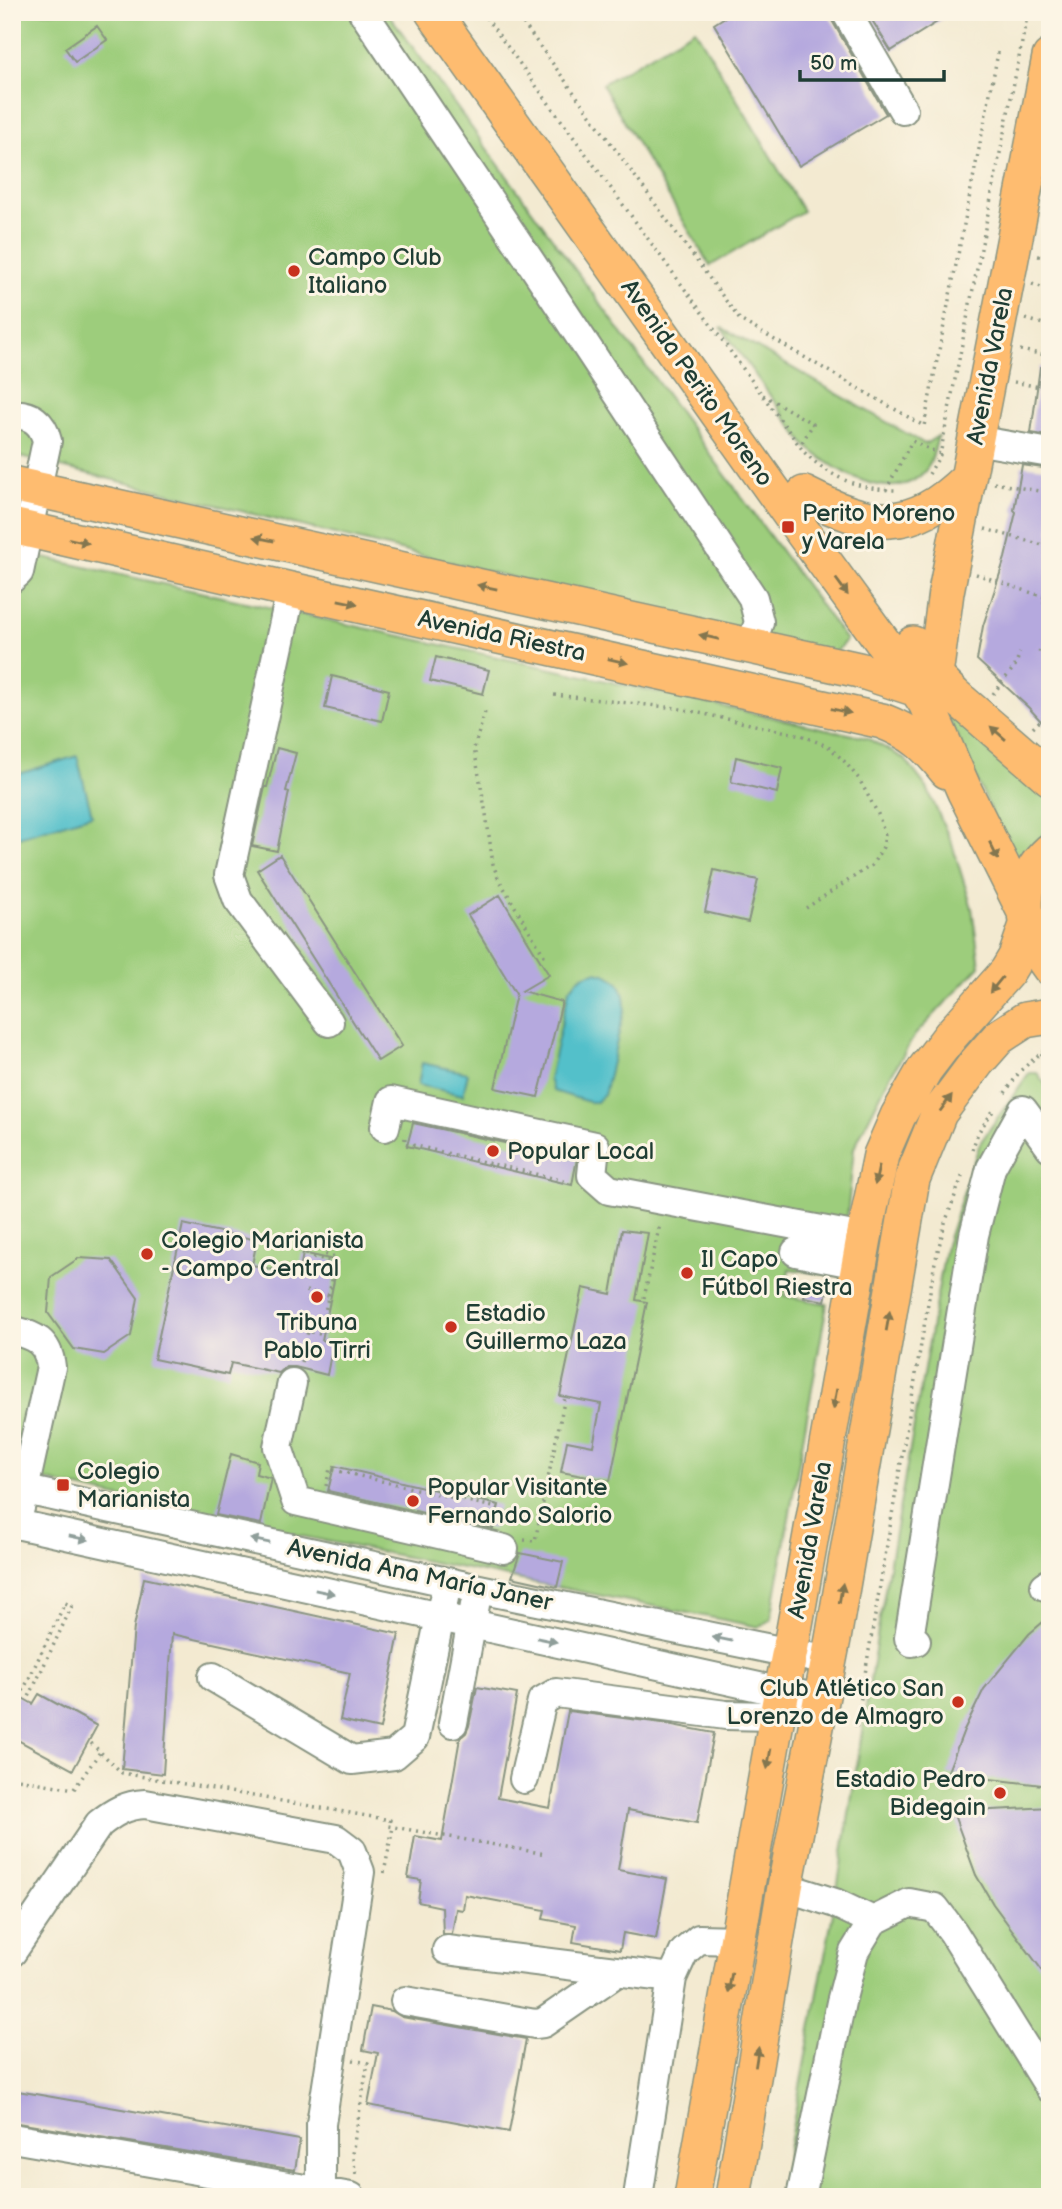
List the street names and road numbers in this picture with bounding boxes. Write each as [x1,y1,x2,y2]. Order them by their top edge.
street label: Avenida Perito Moreno [615,274,779,492]
street label: Avenida Varela [961,285,1019,447]
street label: Avenida Riestra [416,604,588,668]
street label: Avenida Varela [782,1459,838,1621]
street label: Avenida Ana María Janer [285,1533,556,1617]

